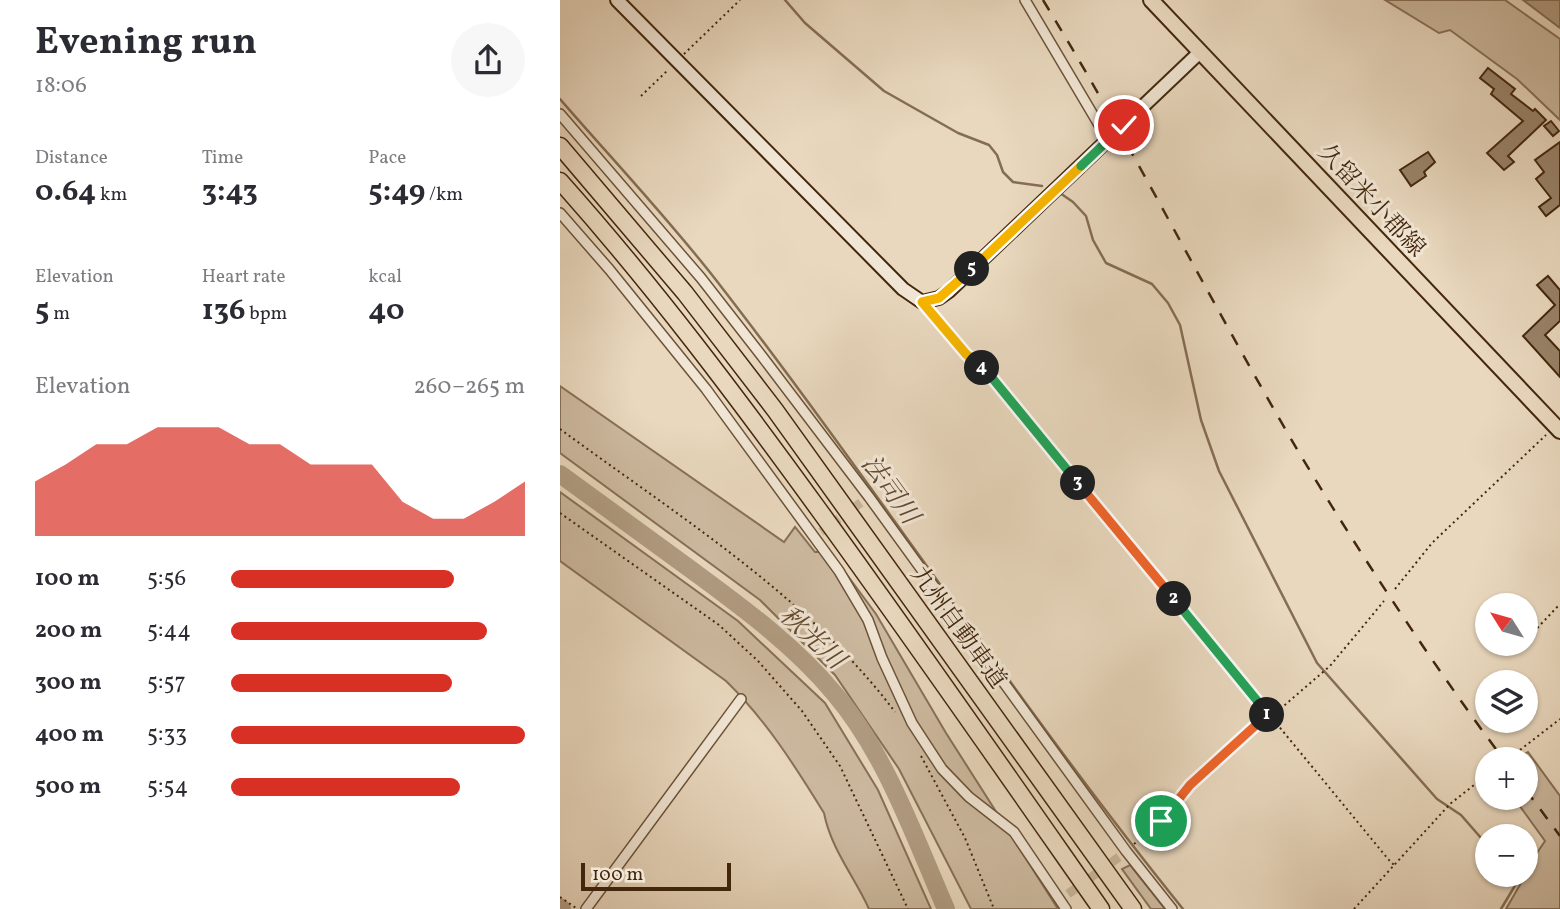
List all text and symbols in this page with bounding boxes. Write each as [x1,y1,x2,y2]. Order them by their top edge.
text: Evening run [35,17,257,70]
button: share [451,23,525,97]
text: 18:06 [35,70,87,102]
pin [1094,95,1154,155]
icon: check [1105,106,1143,144]
street label: 久留米小郡線 [1309,137,1432,266]
text: Distance [35,145,108,171]
text: Time [202,145,243,171]
text: Pace [368,145,406,171]
text: 0.64 [35,171,96,213]
text: 3:43 [202,171,258,213]
text: 5:49 [368,171,425,213]
text: km [96,182,127,208]
text: /km [425,182,463,208]
pin: 5 [954,252,990,286]
text: 5 [967,255,976,281]
text: Elevation [35,264,114,290]
text: Heart rate [202,264,286,290]
text: kcal [368,264,402,290]
text: 5 [35,290,49,332]
text: 136 [202,290,246,332]
text: 40 [368,290,404,332]
text: m [49,301,70,327]
text: bpm [246,301,287,327]
pin: 4 [964,350,1000,386]
text: 4 [976,354,987,380]
text: Elevation [35,371,131,403]
text: 260–265 m [413,371,525,403]
water label: 法司川 [852,448,929,535]
pin: 3 [1060,466,1096,500]
text: 3 [1073,469,1082,495]
street label: 九州自動車道 [901,560,1013,696]
text: 100 m [35,563,100,595]
text: 5:56 [147,563,186,595]
pin: 2 [1156,582,1192,616]
text: 2 [1169,585,1178,611]
north arrow [1475,593,1538,656]
map controls [1475,593,1538,887]
water label: 秋光川 [771,599,855,680]
text: 200 m [35,615,102,647]
text: 5:44 [147,615,191,647]
text: 300 m [35,667,102,699]
text: 5:57 [147,667,186,699]
button: layers [1475,670,1538,733]
pin: 1 [1250,698,1284,732]
text: 1 [1263,701,1270,727]
text: 400 m [35,719,104,751]
text: 5:33 [147,719,187,751]
button: + [1475,747,1538,810]
text: 500 m [35,771,101,803]
text: 5:54 [147,771,188,803]
pin [1131,791,1191,851]
icon: arrive [1142,802,1180,840]
button: − [1475,824,1538,887]
scale bar [581,860,732,892]
text: 100 m [592,862,643,888]

